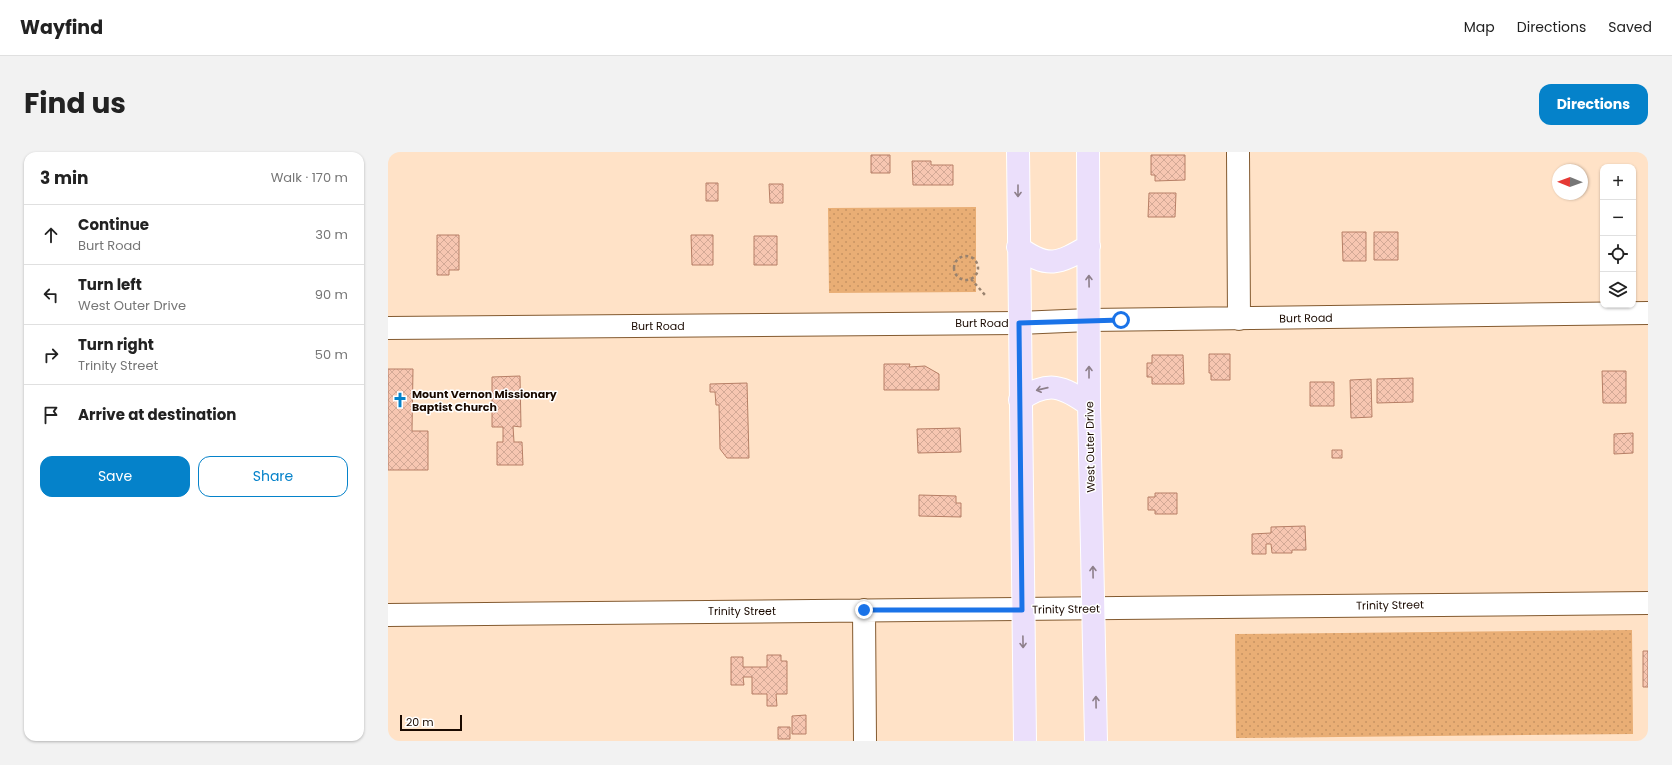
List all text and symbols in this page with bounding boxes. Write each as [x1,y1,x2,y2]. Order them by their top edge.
text: Wayfind [20,14,103,41]
text: Map [1464,17,1495,37]
text: Directions [1517,17,1586,37]
text: Saved [1608,17,1652,37]
text: Find us [24,84,126,123]
button: Directions [1539,84,1648,125]
north arrow [1552,164,1588,200]
map controls [1600,164,1636,308]
button: + [1600,164,1636,200]
text: 3 min [40,166,88,190]
text: Walk · 170 m [271,168,348,187]
one-way arrow [1014,184,1022,197]
button: − [1600,200,1636,236]
text: Continue [78,214,149,235]
icon: ahead [40,224,62,246]
text: 30 m [315,225,348,244]
text: Burt Road [78,236,141,255]
button: locate [1600,236,1636,272]
button: layers [1600,272,1636,308]
text: Turn left [78,274,142,295]
one-way arrow [1085,275,1093,288]
icon: left [40,284,62,306]
text: 90 m [315,285,348,304]
text: West Outer Drive [78,296,186,315]
street label: Burt Road [1279,310,1333,326]
route start [1112,311,1130,329]
street label: Burt Road [955,315,1009,331]
street label: Burt Road [631,318,685,334]
text: Turn right [78,334,154,355]
icon: right [40,344,62,366]
text: 50 m [315,345,348,364]
text: Trinity Street [78,356,158,375]
one-way arrow [1085,366,1093,379]
place label: Mount Vernon Missionary Baptist Church [412,386,557,415]
one-way arrow [1035,386,1048,394]
church icon: Mount Vernon Missionary Baptist Church [391,391,409,409]
street label: West Outer Drive [1081,401,1099,493]
icon: arrive [40,404,62,426]
text: Arrive at destination [78,404,236,425]
button: Save [40,456,190,497]
button: Share [198,456,348,497]
one-way arrow [1089,566,1097,579]
street label: Trinity Street [1356,596,1424,614]
street label: Trinity Street [1032,600,1100,618]
route end [855,601,873,619]
street label: Trinity Street [708,603,776,619]
one-way arrow [1019,635,1027,648]
one-way arrow [1092,696,1099,709]
scale bar [400,713,462,732]
text: 20 m [406,714,434,730]

